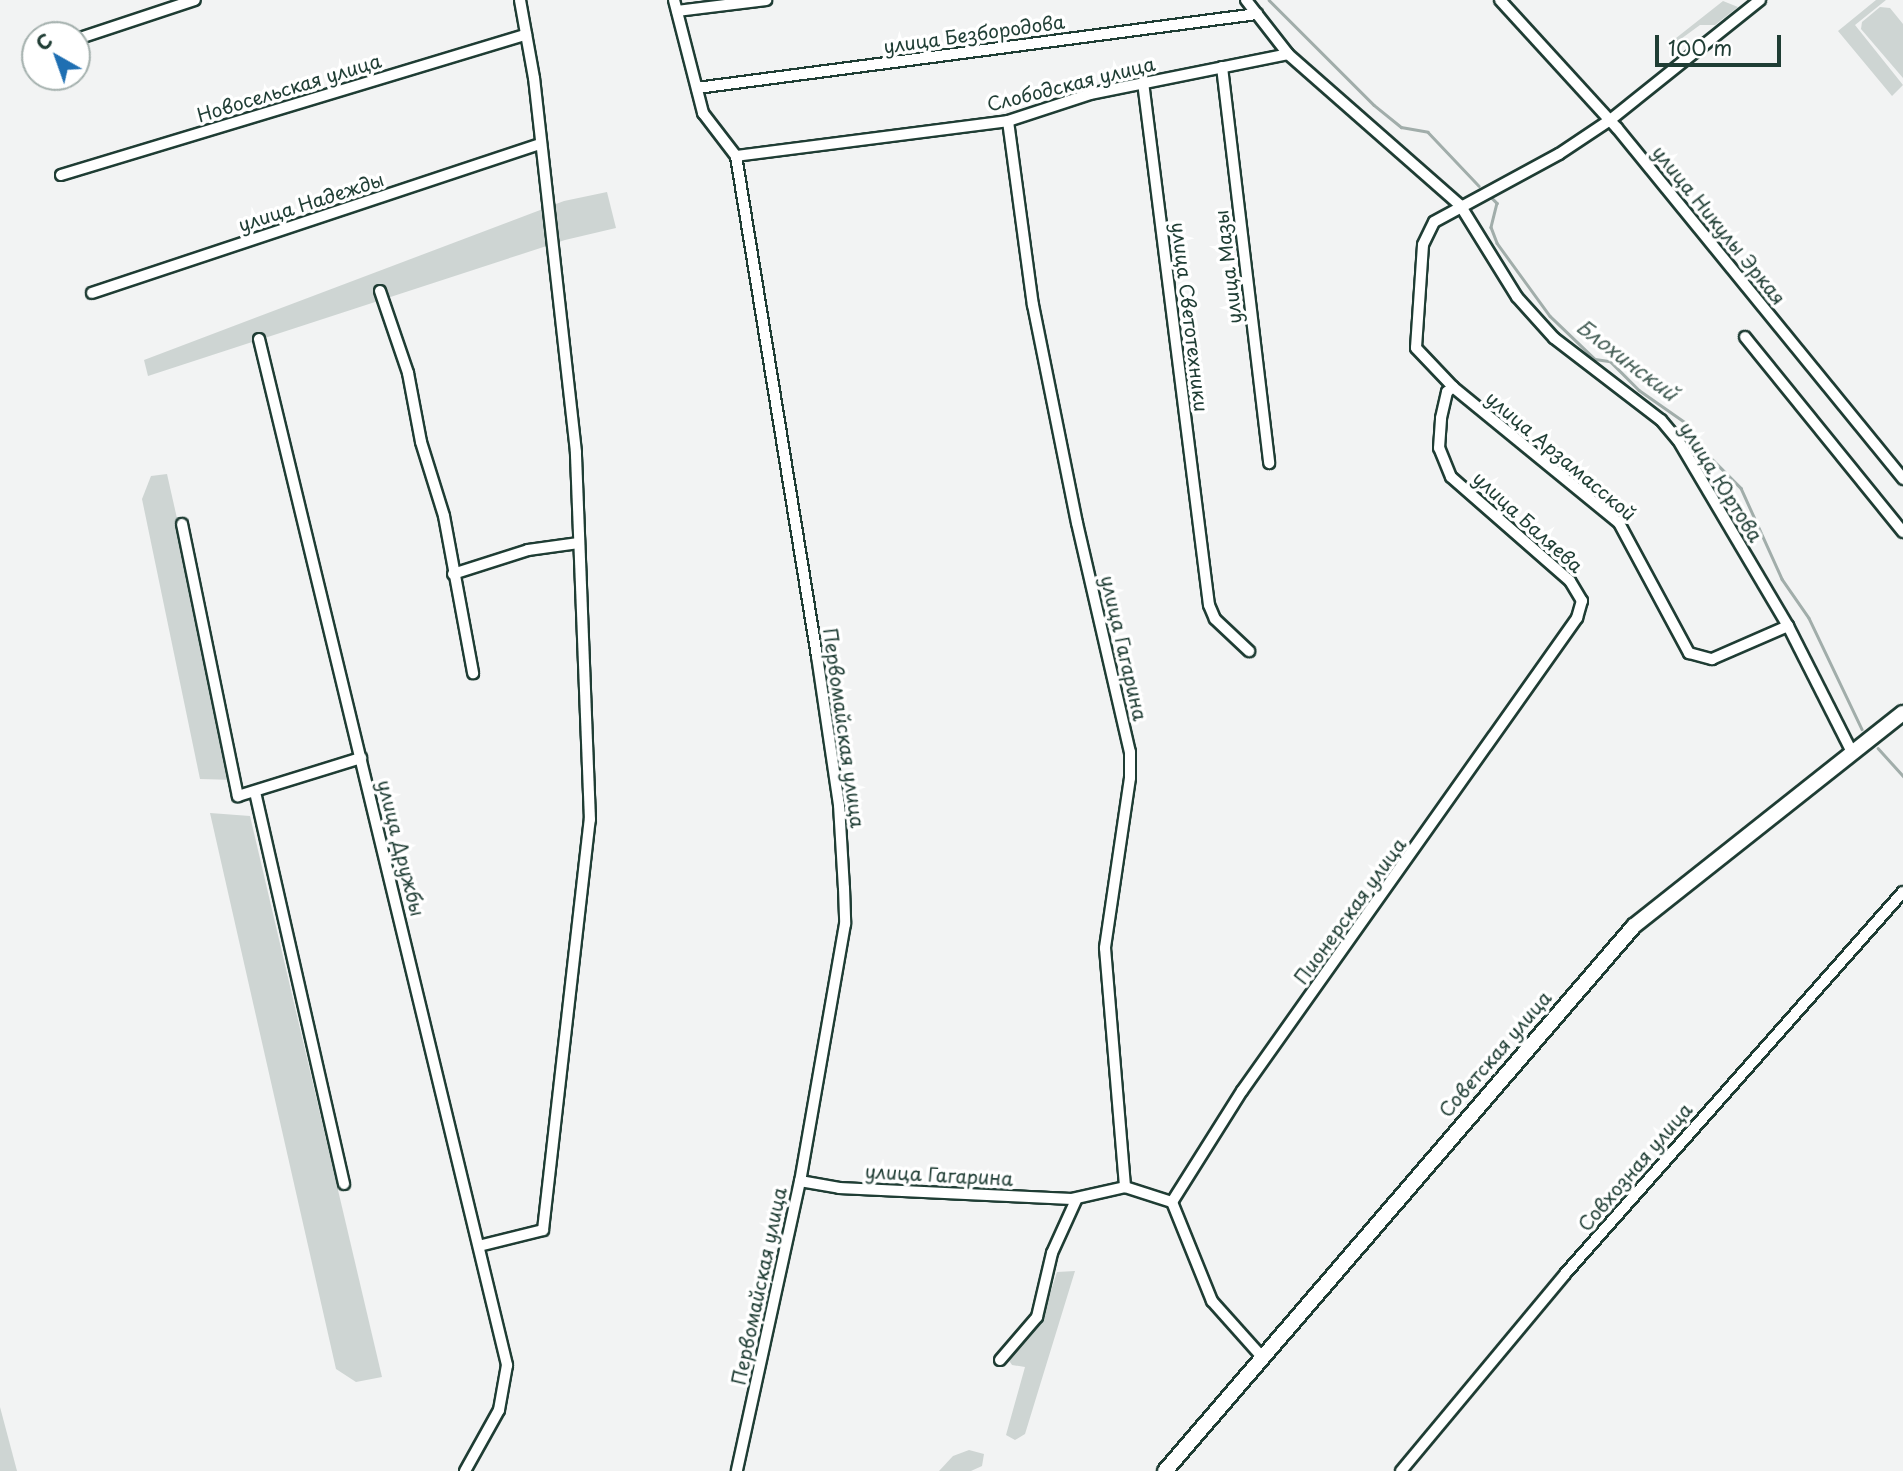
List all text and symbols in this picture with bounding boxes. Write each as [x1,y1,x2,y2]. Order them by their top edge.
street label: улица Безбородова [881,10,1067,58]
north arrow [21,21,91,91]
scale bar [1658,21,1784,65]
text: С [29,26,58,57]
text: 100 m [1668,31,1732,63]
street label: Новосельская улица [193,49,385,127]
street label: Слободская улица [984,52,1158,116]
street label: улица Никулы Эркая [1647,140,1791,310]
street label: улица Надежды [235,168,387,236]
street label: улица Мазы [1210,208,1246,326]
street label: улица Светотехники [1167,220,1213,414]
water label: Блохинский [1573,313,1683,405]
street label: улица Арзамасской [1481,386,1641,526]
street label: улица Юртова [1675,417,1767,547]
street label: улица Баляева [1468,467,1588,577]
street label: улица Гагарина [1096,573,1152,723]
street label: Первомайская улица [819,626,869,830]
street label: улица Дружбы [373,777,429,919]
street label: Пионерская улица [1289,833,1411,989]
street label: Советская улица [1434,986,1556,1122]
street label: Совхозная улица [1573,1098,1697,1236]
street label: улица Гагарина [864,1160,1014,1190]
street label: Первомайская улица [727,1185,791,1387]

